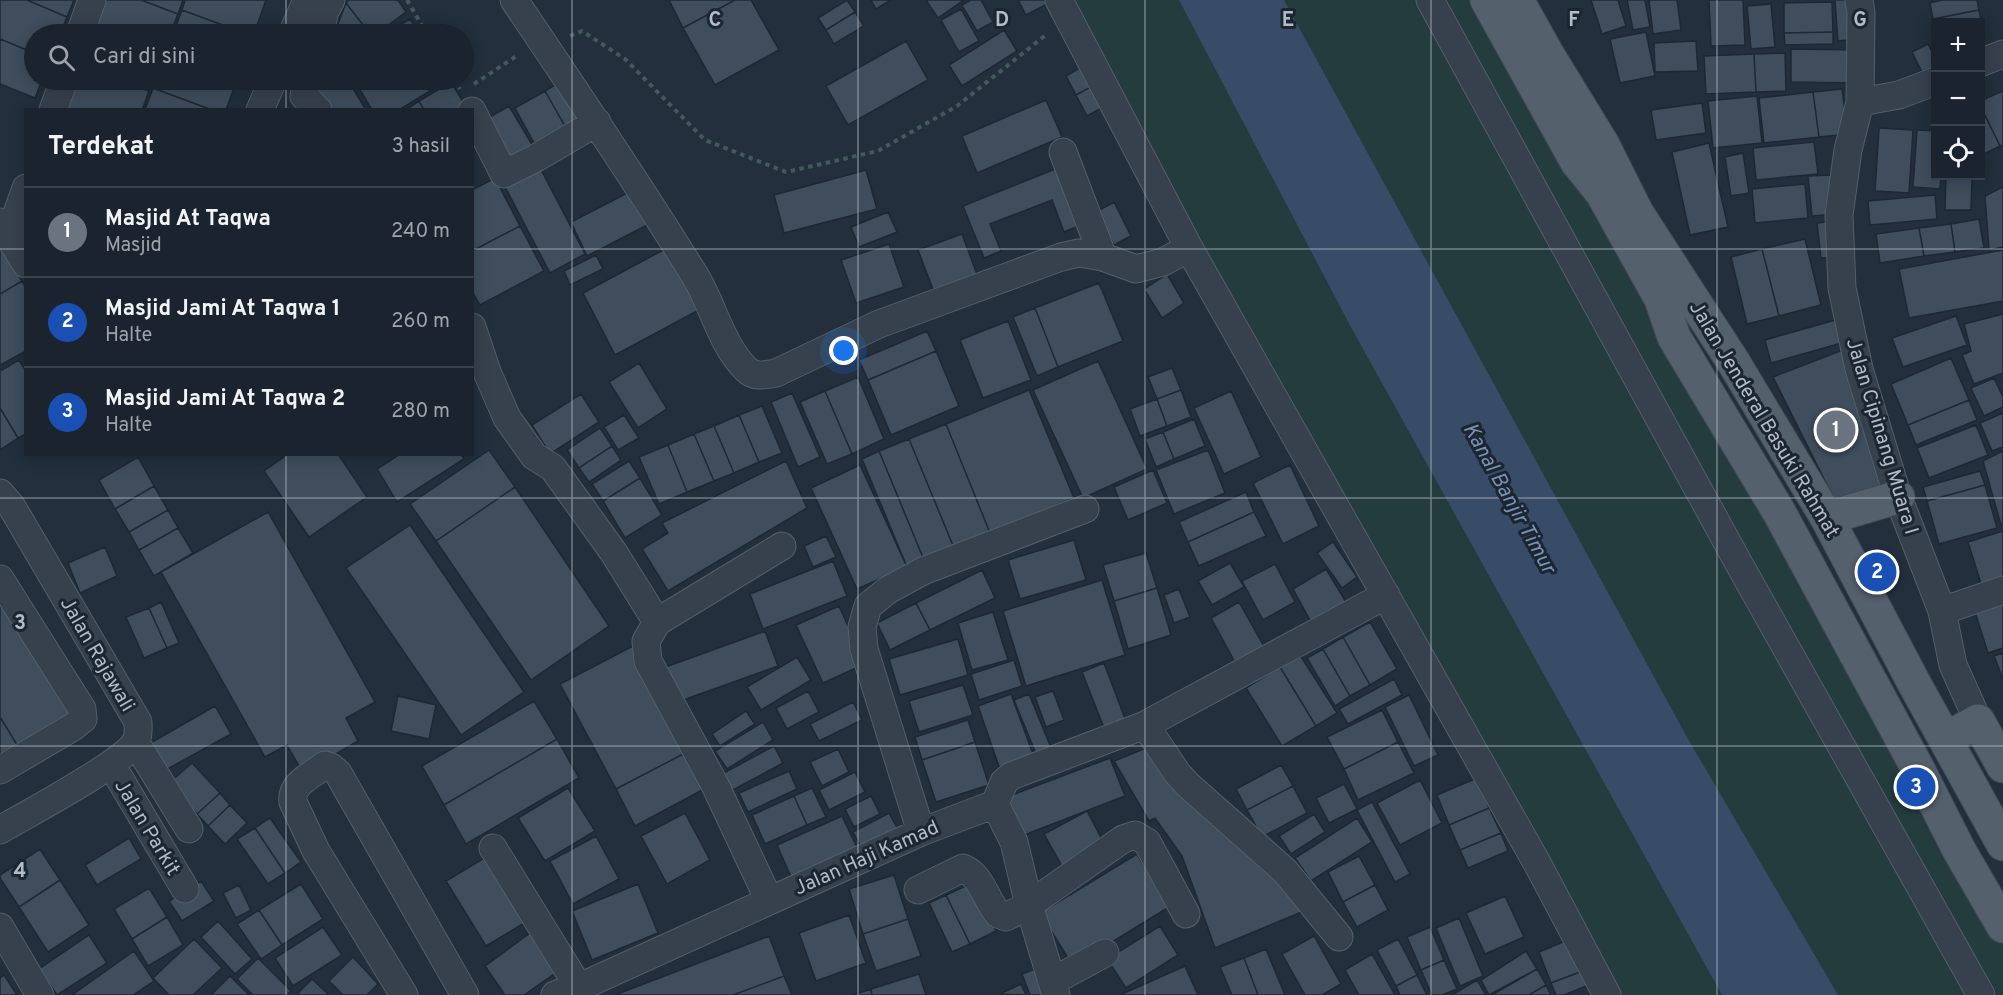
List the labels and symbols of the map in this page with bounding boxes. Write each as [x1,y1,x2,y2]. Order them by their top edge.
text: C [709,8,721,34]
text: D [995,8,1009,34]
text: E [1282,8,1294,34]
text: F [1568,8,1580,34]
text: G [1853,8,1867,34]
street label: Jalan Jenderal Basuki Rahmat [1682,297,1844,543]
street label: Jalan Cipinang Muara I [1839,335,1923,538]
your location [829,336,858,365]
pin: 1 [1816,408,1856,452]
water label: Kanal Banjir Timur [1456,419,1562,581]
pin: 2 [1858,550,1896,594]
street label: Jalan Rajawali [53,593,140,717]
text: 3 [14,611,26,637]
pin: 3 [1896,764,1936,810]
street label: Jalan Parkit [107,775,185,881]
street label: Jalan Haji Kamad [790,815,943,902]
text: 4 [14,859,26,885]

